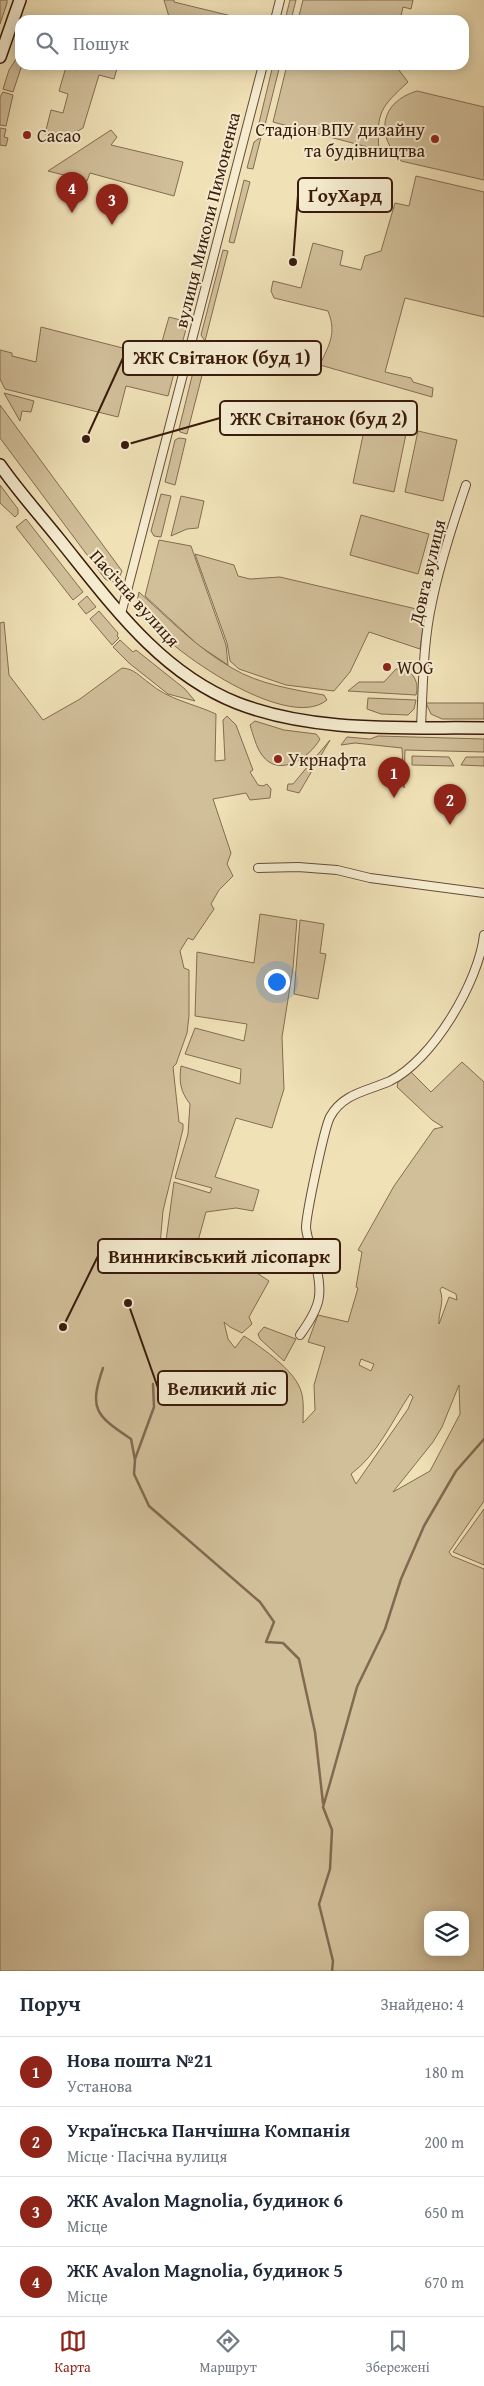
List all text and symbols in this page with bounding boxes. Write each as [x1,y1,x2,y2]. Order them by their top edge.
search box [15,15,469,70]
icon: search [33,29,61,57]
text: Пошук [73,29,129,57]
street label: вулиця Миколи Пимоненка [167,109,247,331]
place label: Стадіон ВПУ дизайну та будівництва [256,116,425,164]
place label: Cacao [37,122,81,149]
marker: Cacao [21,129,33,141]
marker: Стадіон ВПУ дизайну та будівництва [429,133,441,145]
pin: 4 [56,172,88,213]
callout: ҐоуХард [298,178,392,212]
text: ҐоуХард [308,181,382,209]
pin: 3 [96,184,128,225]
callout: ЖК Світанок (буд 1) [123,341,321,375]
text: ЖК Світанок (буд 1) [132,343,311,371]
callout: ЖК Світанок (буд 2) [220,401,417,435]
text: ЖК Світанок (буд 2) [229,404,408,432]
street label: Довга вулиця [402,517,452,628]
street label: Пасічна вулиця [84,543,186,653]
place label: WOG [397,654,434,681]
marker: WOG [381,661,393,673]
place label: Укрнафта [288,746,367,773]
marker: Укрнафта [272,753,284,765]
pin: 1 [378,757,410,798]
pin: 2 [434,784,466,825]
your location [264,969,290,995]
callout: Винниківський лісопарк [98,1239,340,1273]
text: Винниківський лісопарк [108,1242,330,1270]
callout: Великий ліс [158,1371,287,1405]
text: Великий ліс [168,1374,277,1402]
map controls [424,1911,469,1956]
button: layers [424,1911,469,1956]
text: Поруч [20,1988,81,2019]
text: Знайдено: 4 [381,1992,464,2016]
text: Нова пошта №21 [67,2046,213,2074]
text: 1 [32,2060,40,2084]
text: 180 m [424,2060,464,2084]
text: Установа [67,2074,132,2098]
text: Українська Панчішна Компанія [67,2116,350,2144]
text: 2 [32,2130,40,2154]
text: 200 m [424,2130,464,2154]
text: Місце · Пасічна вулиця [67,2144,227,2168]
text: ЖК Avalon Magnolia, будинок 6 [67,2186,343,2214]
text: 3 [32,2200,40,2224]
text: 650 m [424,2200,464,2224]
text: Місце [67,2214,108,2238]
text: ЖК Avalon Magnolia, будинок 5 [67,2256,343,2284]
text: 4 [32,2270,40,2294]
text: 670 m [424,2270,464,2294]
text: Місце [67,2284,108,2308]
tab: Карта [54,2327,91,2377]
tab: Маршрут [199,2327,257,2377]
tab: Збережені [366,2327,430,2377]

